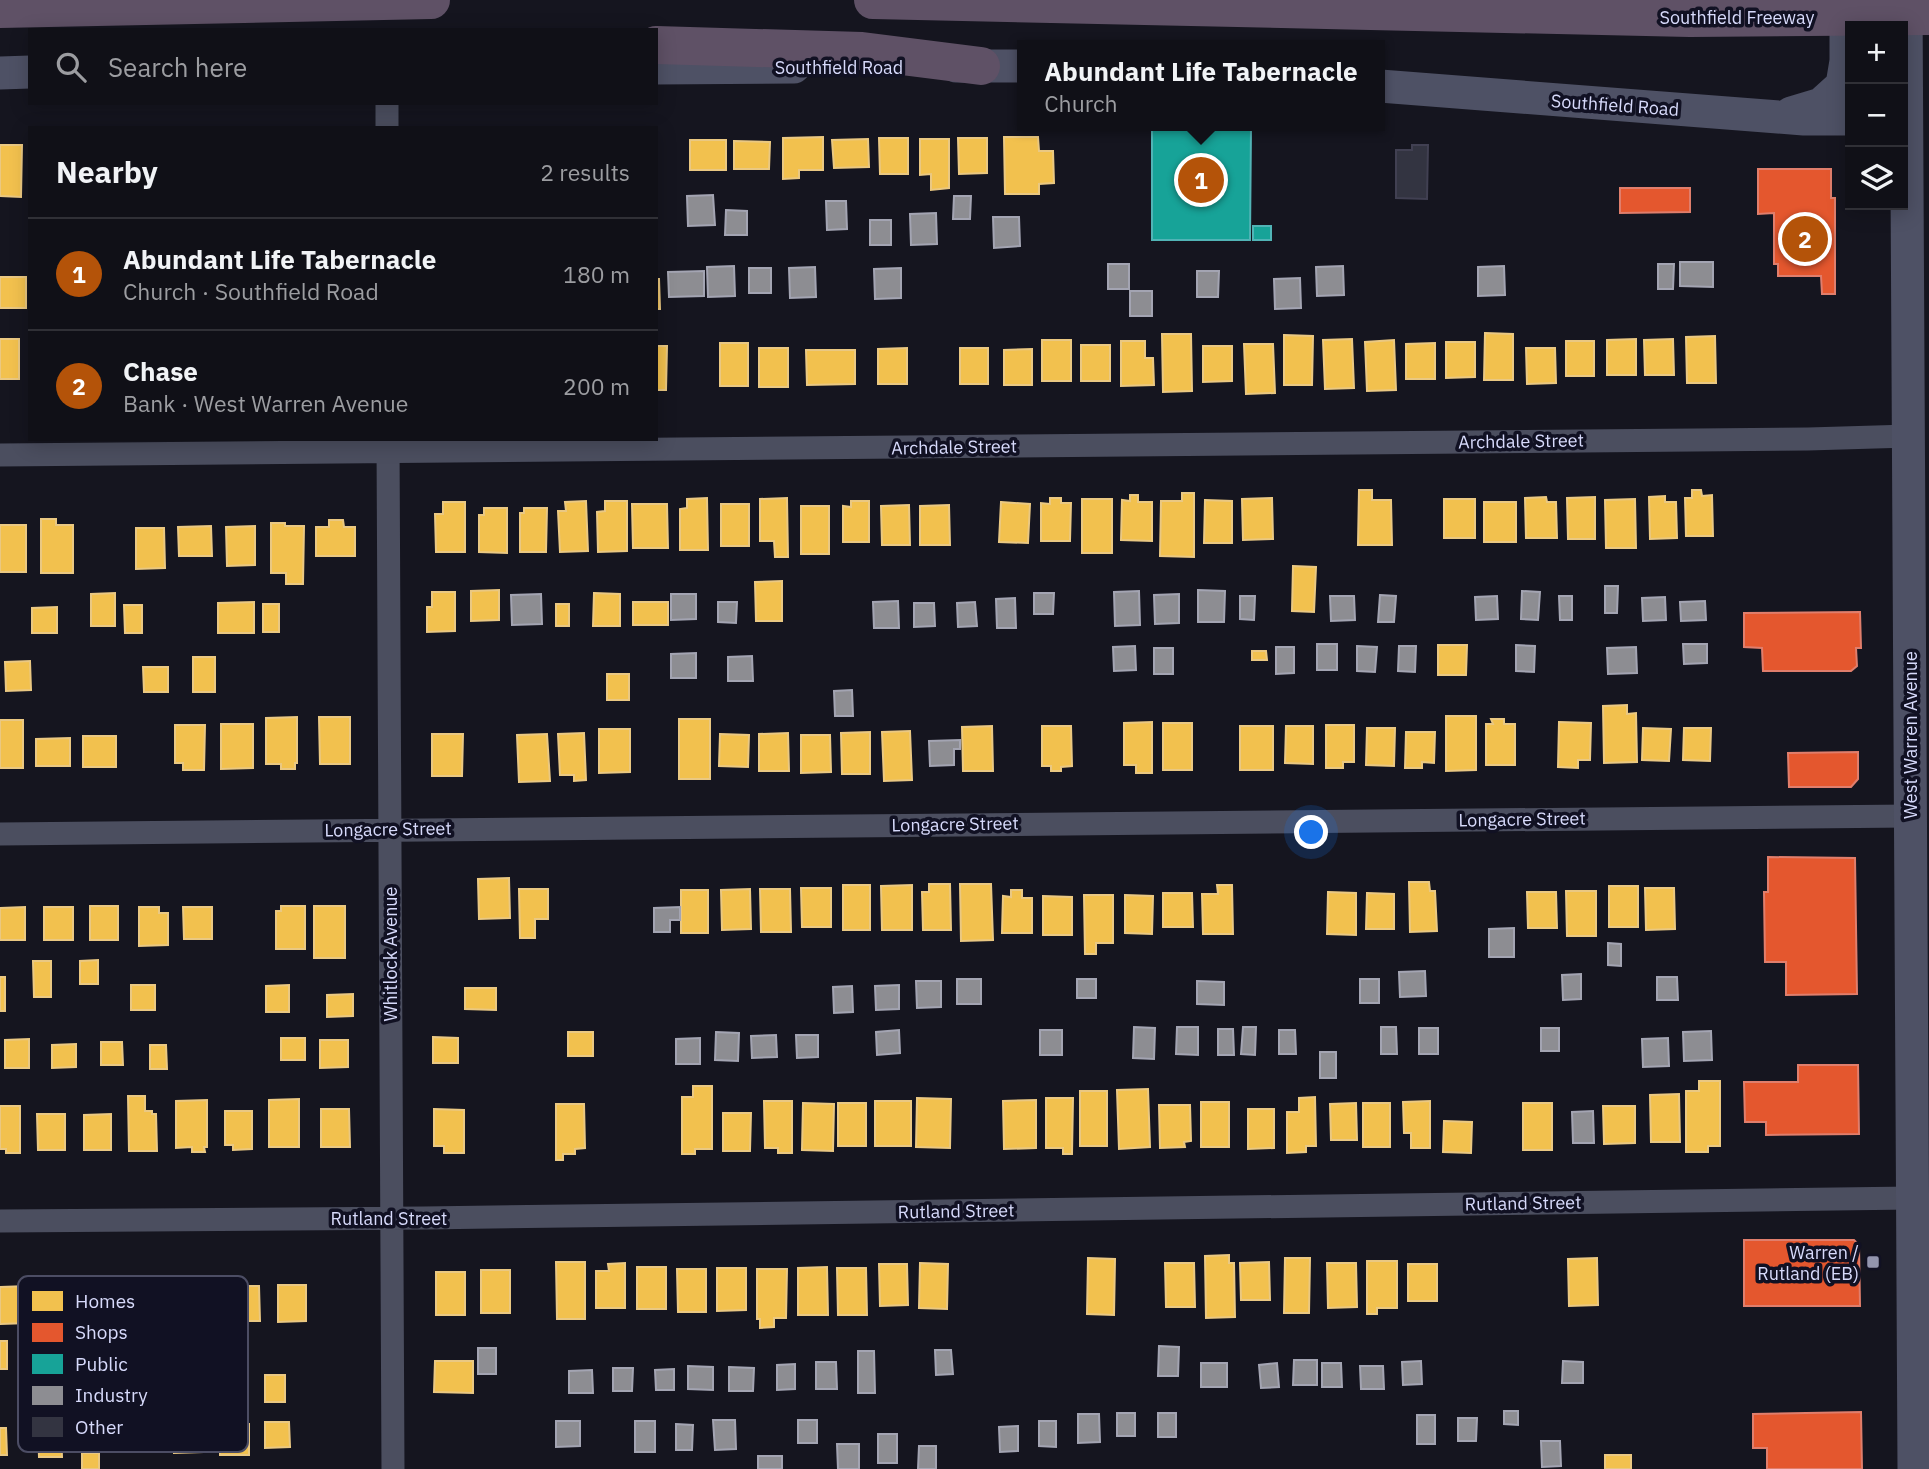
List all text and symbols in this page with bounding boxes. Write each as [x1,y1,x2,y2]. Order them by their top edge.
street label: Southfield Freeway [1659,6,1815,29]
map controls [1845,21,1908,210]
button: + [1845,21,1908,84]
search box [28,28,658,105]
popup [1017,40,1385,131]
icon: search [52,48,90,86]
text: Search here [108,50,247,84]
text: Abundant Life Tabernacle [1044,54,1358,88]
street label: Southfield Road [775,56,903,79]
button: − [1845,84,1908,147]
text: Church [1044,88,1118,118]
street label: Southfield Road [1550,89,1680,121]
button: layers [1845,147,1908,210]
text: Nearby [56,152,158,191]
pin: 1 [1178,154,1224,206]
text: 2 results [540,157,630,187]
pin: 2 [1782,213,1828,265]
text: Abundant Life Tabernacle [123,242,436,276]
text: 1 [72,259,86,289]
text: 180 m [563,259,630,289]
text: Church · Southfield Road [123,276,379,306]
text: Chase [123,354,198,388]
text: 2 [72,371,86,401]
text: 200 m [563,371,630,401]
text: Bank · West Warren Avenue [123,388,408,418]
street label: Archdale Street [1458,428,1584,454]
street label: Archdale Street [891,434,1017,460]
street label: West Warren Avenue [1899,651,1922,819]
street label: Longacre Street [1458,806,1586,832]
street label: Longacre Street [891,811,1019,837]
your location [1294,815,1328,849]
street label: Longacre Street [324,816,452,842]
street label: Whitlock Avenue [379,886,402,1021]
street label: Rutland Street [1464,1190,1582,1216]
street label: Rutland Street [897,1198,1015,1224]
street label: Rutland Street [331,1207,447,1230]
place label: Warren / Rutland (EB) [1757,1241,1859,1285]
marker: Warren / Rutland (EB) [1865,1254,1881,1270]
legend [18,1276,248,1452]
text: Homes [75,1289,135,1313]
text: Shops [75,1320,128,1344]
text: Public [75,1352,128,1376]
text: Industry [75,1383,148,1407]
text: Other [75,1415,123,1439]

